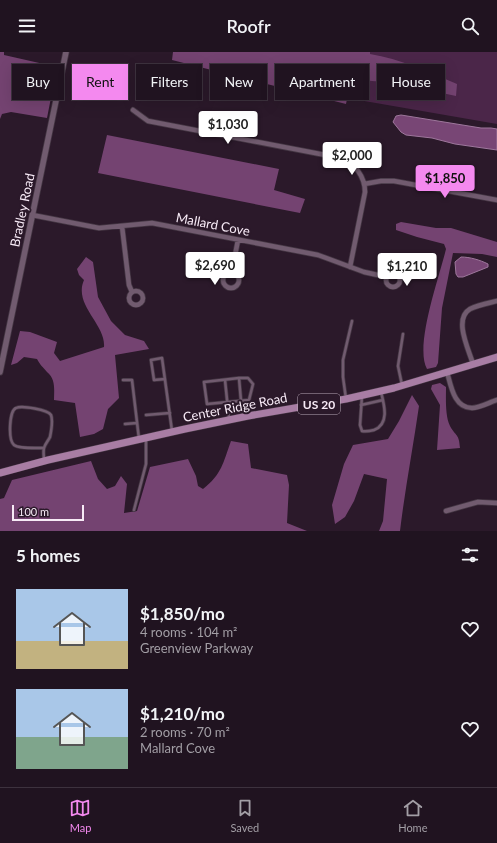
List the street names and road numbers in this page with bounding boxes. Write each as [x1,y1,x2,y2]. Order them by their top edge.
street label: Bradley Road [6,172,38,248]
street label: Mallard Cove [175,209,252,239]
street label: Center Ridge Road [181,389,289,425]
road number: US 20 [298,394,340,414]

